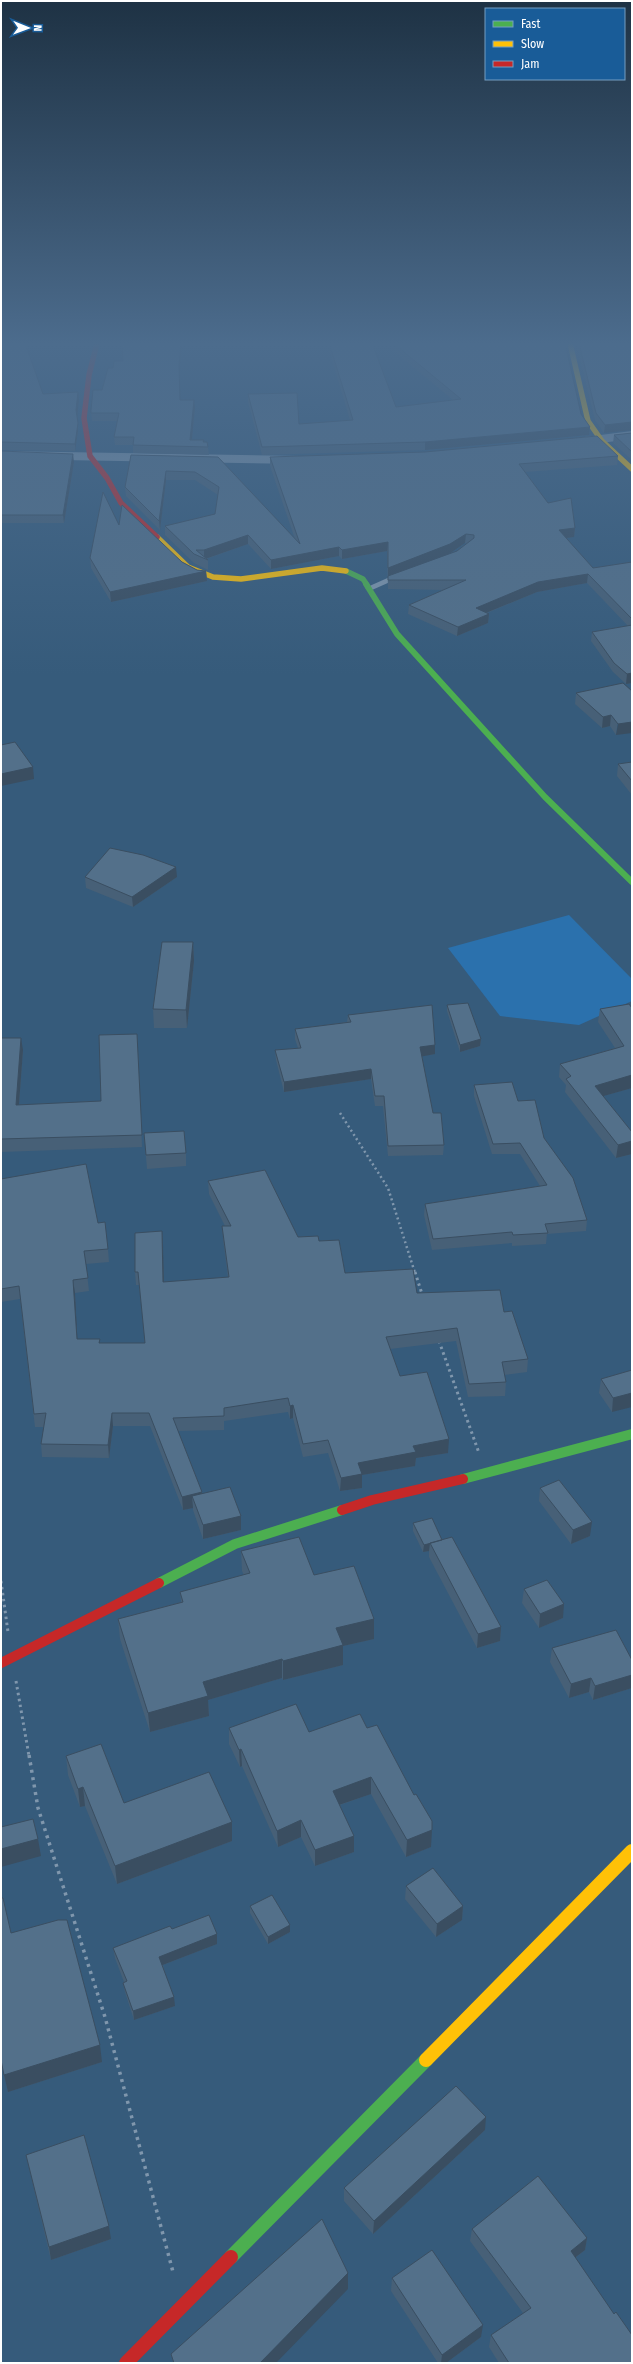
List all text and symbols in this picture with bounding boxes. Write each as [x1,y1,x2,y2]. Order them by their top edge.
north arrow [8,8,48,48]
legend [485,8,625,80]
text: Fast [521,17,540,31]
text: N [31,25,44,32]
text: Slow [521,37,544,51]
text: Jam [521,57,539,71]

